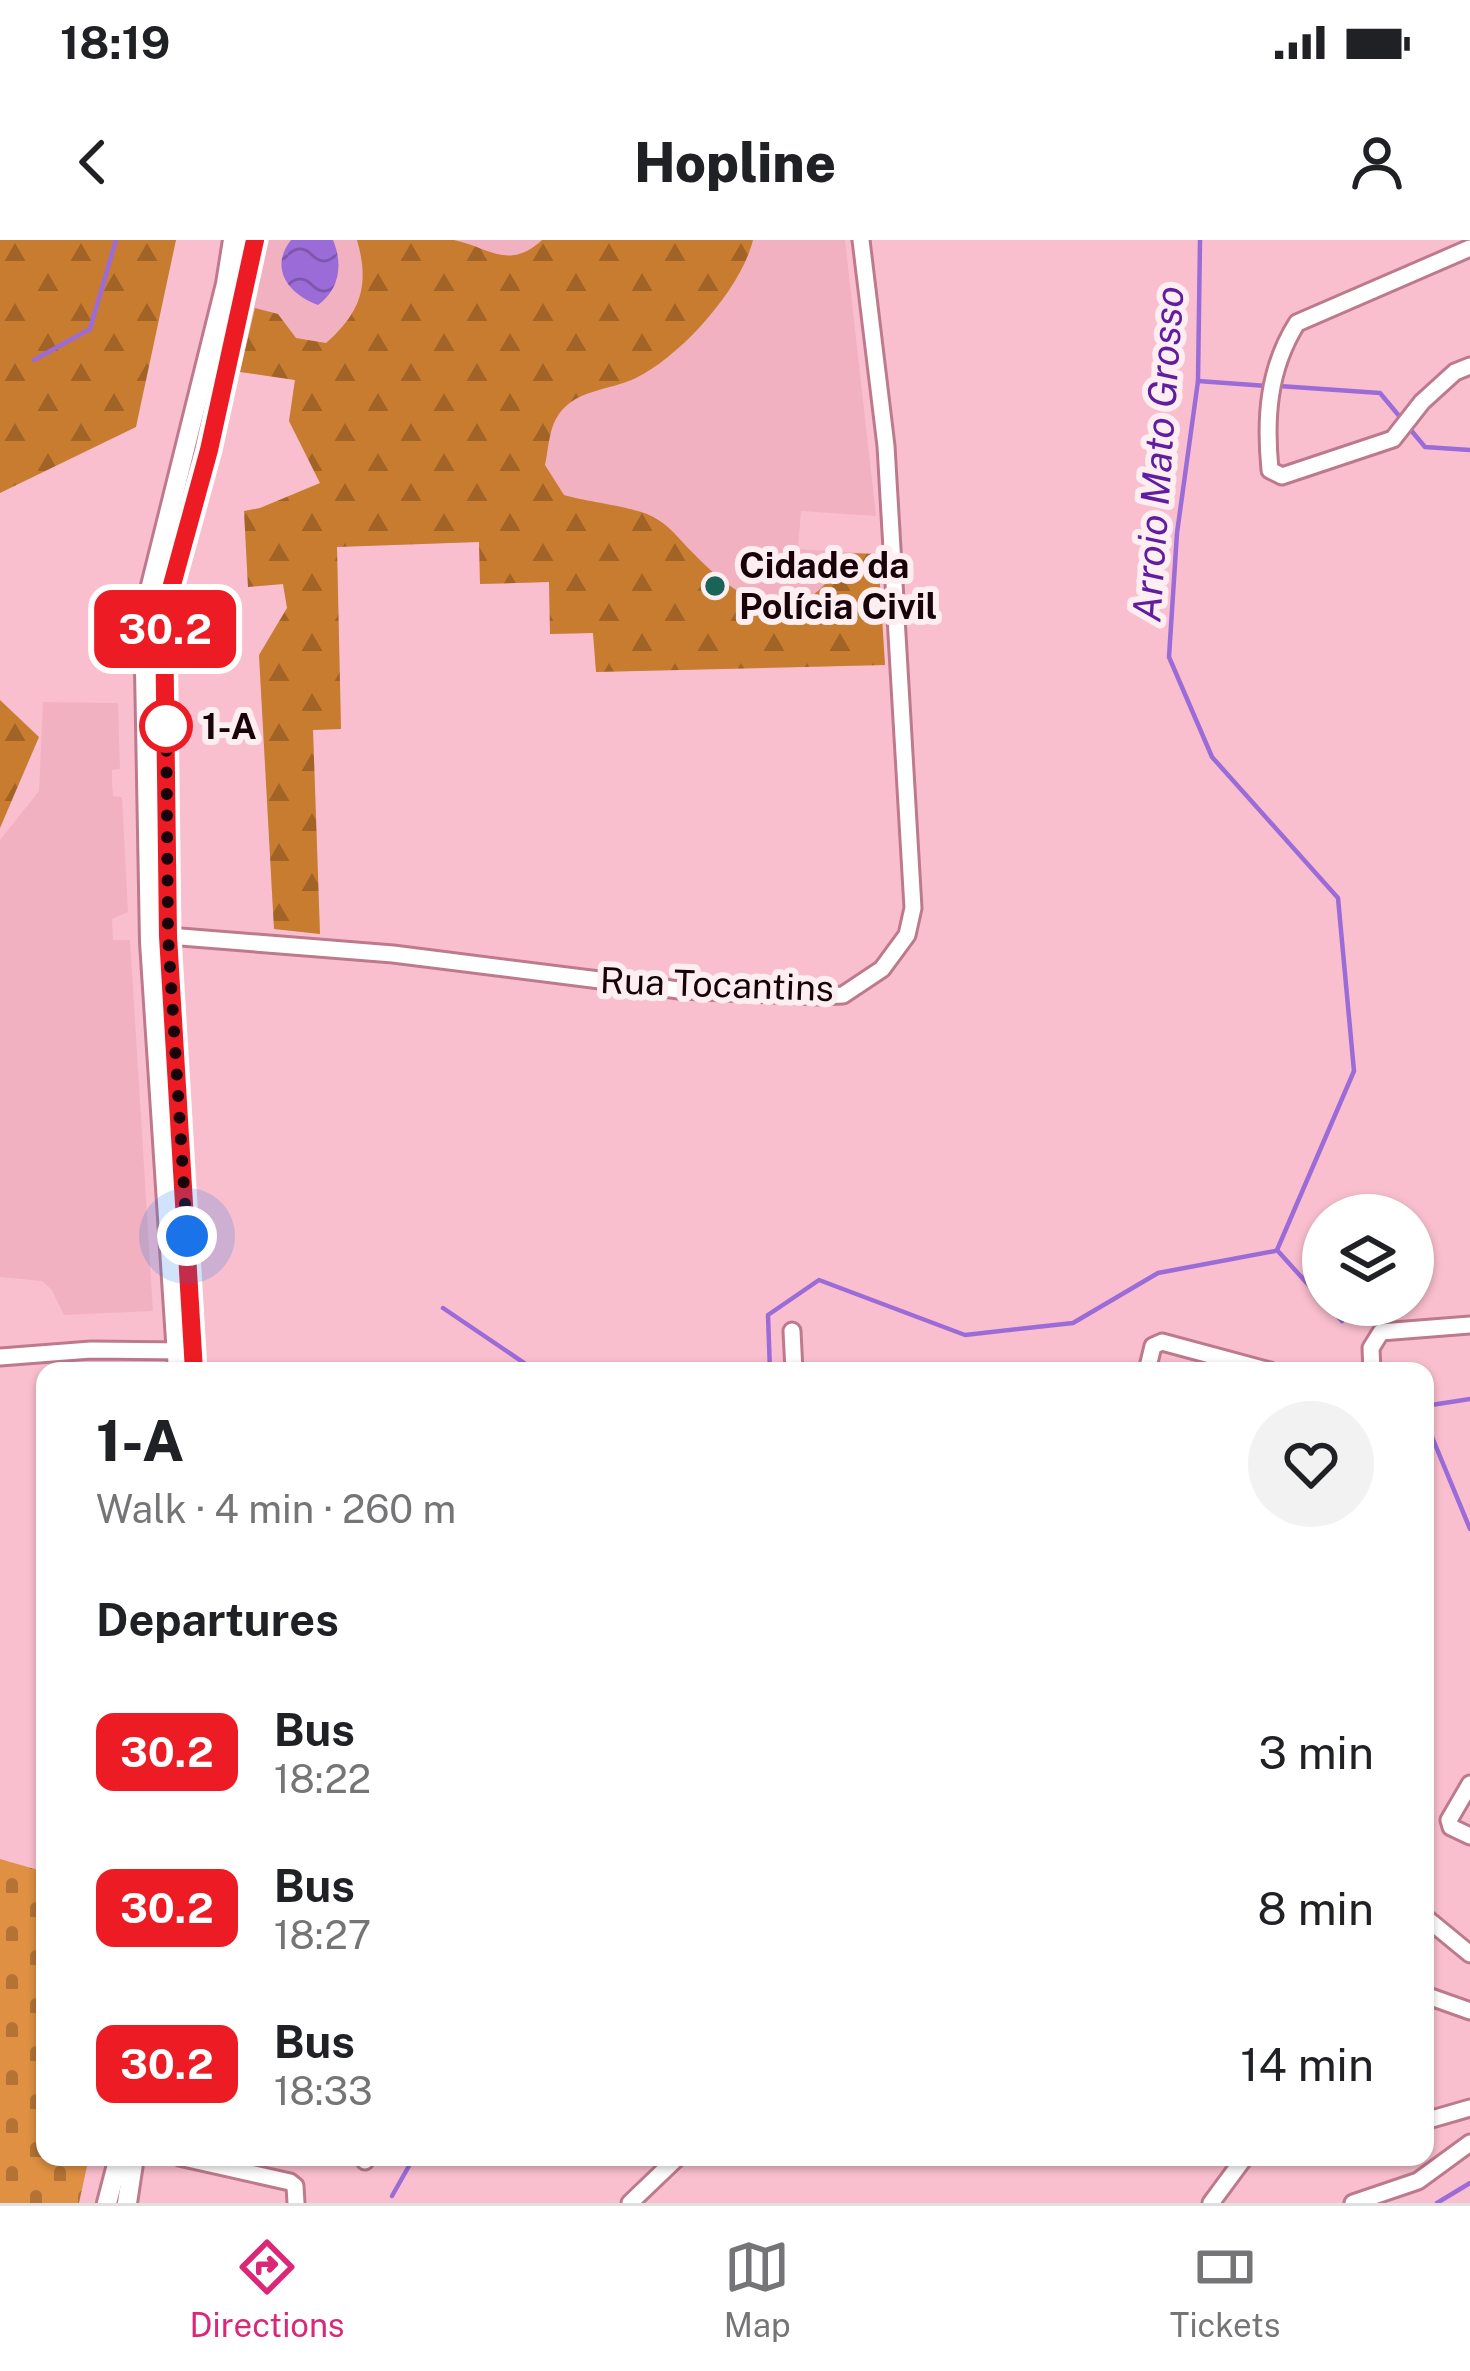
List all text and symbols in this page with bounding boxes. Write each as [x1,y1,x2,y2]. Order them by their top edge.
text: 18:19 [60,16,171,69]
icon: back [60,129,126,195]
icon: person [1344,129,1410,195]
text: Hopline [634,131,836,194]
water label: Arroio Mato Grosso [1123,285,1193,623]
place label: Cidade da Polícia Civil [739,544,937,627]
marker: Cidade da Polícia Civil [702,573,728,599]
line badge: 30.2 [81,590,249,668]
text: 30.2 [118,604,212,653]
marker: 1-A [141,701,191,751]
place label: 1-A [202,705,257,747]
street label: Rua Tocantins [599,959,835,1009]
map controls [1302,1194,1434,1326]
button: layers [1302,1194,1434,1326]
your location [157,1206,217,1266]
button: heart [1248,1401,1374,1527]
text: 1-A [96,1407,184,1474]
text: Walk · 4 min · 260 m [96,1486,456,1532]
text: Departures [96,1593,339,1646]
text: Bus [274,1703,355,1756]
text: 3 min [1258,1726,1374,1779]
text: 30.2 [120,1727,214,1776]
text: 18:22 [274,1756,371,1802]
text: Bus [274,1859,355,1912]
text: 8 min [1258,1882,1374,1935]
text: 30.2 [120,1883,214,1932]
text: 18:27 [274,1912,371,1958]
text: Bus [274,2015,355,2068]
text: 14 min [1240,2038,1374,2091]
text: 30.2 [120,2039,214,2088]
text: 18:33 [274,2068,373,2114]
tab: Directions [190,2234,345,2344]
tab: Map [724,2234,791,2344]
tab: Tickets [1170,2234,1280,2344]

